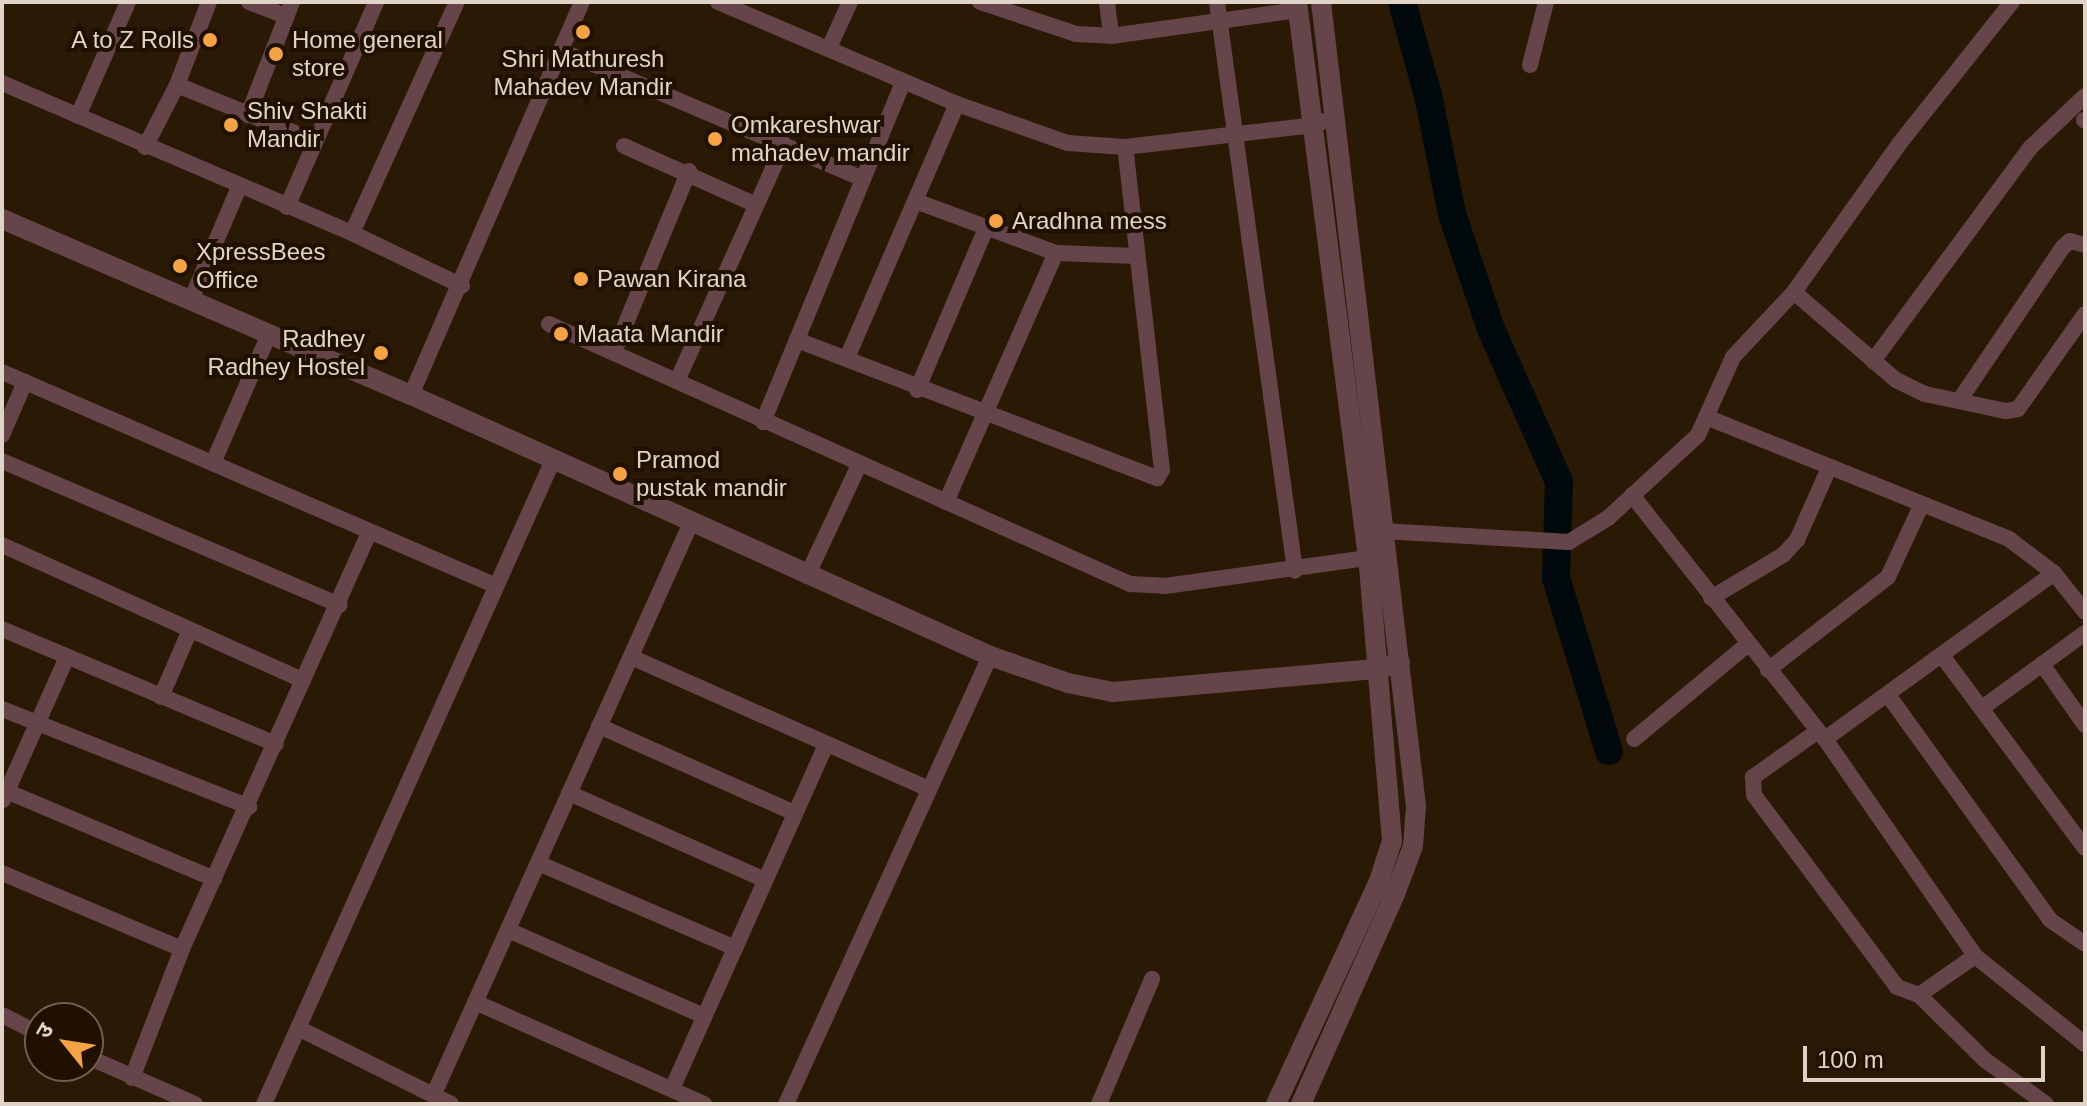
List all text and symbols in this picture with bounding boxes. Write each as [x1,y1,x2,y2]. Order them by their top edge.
marker: Shri Mathuresh Mahadev Mandir [574,23,592,41]
place label: A to Z Rolls [70,26,194,54]
place label: Home general store [292,26,443,82]
marker: A to Z Rolls [201,31,219,49]
marker: Home general store [267,45,285,63]
place label: Shri Mathuresh Mahadev Mandir [494,45,672,101]
place label: Shiv Shakti Mandir [247,97,367,153]
place label: Omkareshwar mahadev mandir [731,111,910,167]
marker: Shiv Shakti Mandir [222,116,240,134]
marker: Omkareshwar mahadev mandir [706,130,724,148]
place label: Aradhna mess [1012,207,1167,235]
marker: Aradhna mess [987,212,1005,230]
place label: XpressBees Office [196,238,325,294]
marker: XpressBees Office [171,257,189,275]
place label: Pawan Kirana [597,265,746,293]
marker: Pawan Kirana [572,270,590,288]
place label: Maata Mandir [577,320,724,348]
place label: Radhey Radhey Hostel [208,325,365,381]
marker: Maata Mandir [552,325,570,343]
marker: Radhey Radhey Hostel [372,344,390,362]
place label: Pramod pustak mandir [636,446,787,502]
marker: Pramod pustak mandir [611,465,629,483]
north arrow [24,1002,104,1082]
text: उ [30,1019,59,1043]
scale bar [1807,1030,2049,1080]
text: 100 m [1817,1046,1884,1073]

